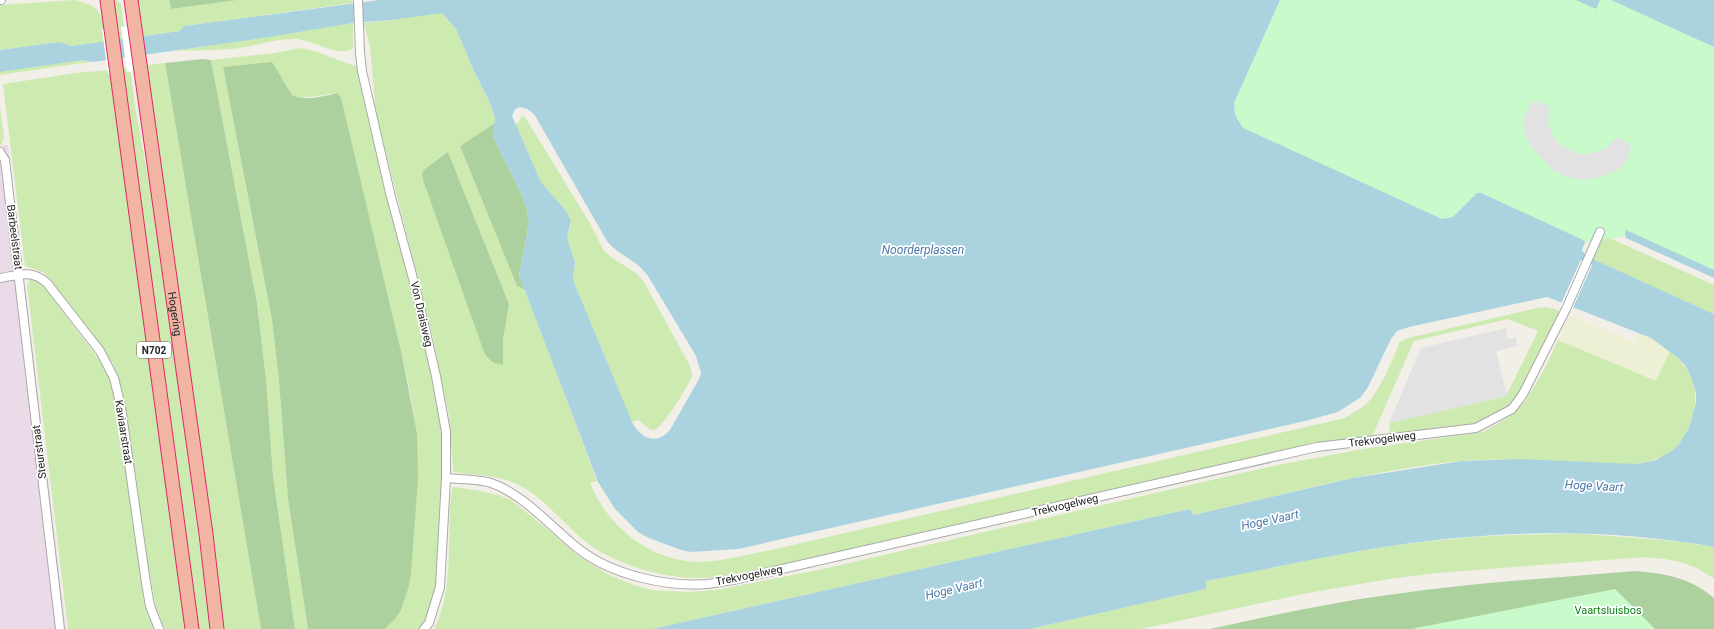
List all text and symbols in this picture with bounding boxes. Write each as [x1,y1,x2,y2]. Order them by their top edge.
street label: Barbeelstraat [4,204,25,271]
water label: Noorderplassen [882,243,964,257]
street label: Von Draisweg [408,280,435,348]
street label: Hogering [165,291,184,337]
road number: N702 [137,342,171,358]
street label: Kaviaarstraat [112,399,135,466]
street label: Steurstraat [30,424,49,480]
street label: Trekvogelweg [1348,429,1416,450]
water label: Hoge Vaart [1564,477,1624,495]
street label: Trekvogelweg [1031,492,1100,519]
water label: Hoge Vaart [1240,507,1300,533]
street label: Trekvogelweg [715,563,784,588]
water label: Hoge Vaart [924,576,984,602]
park label: Vaartsluisbos [1574,604,1642,617]

